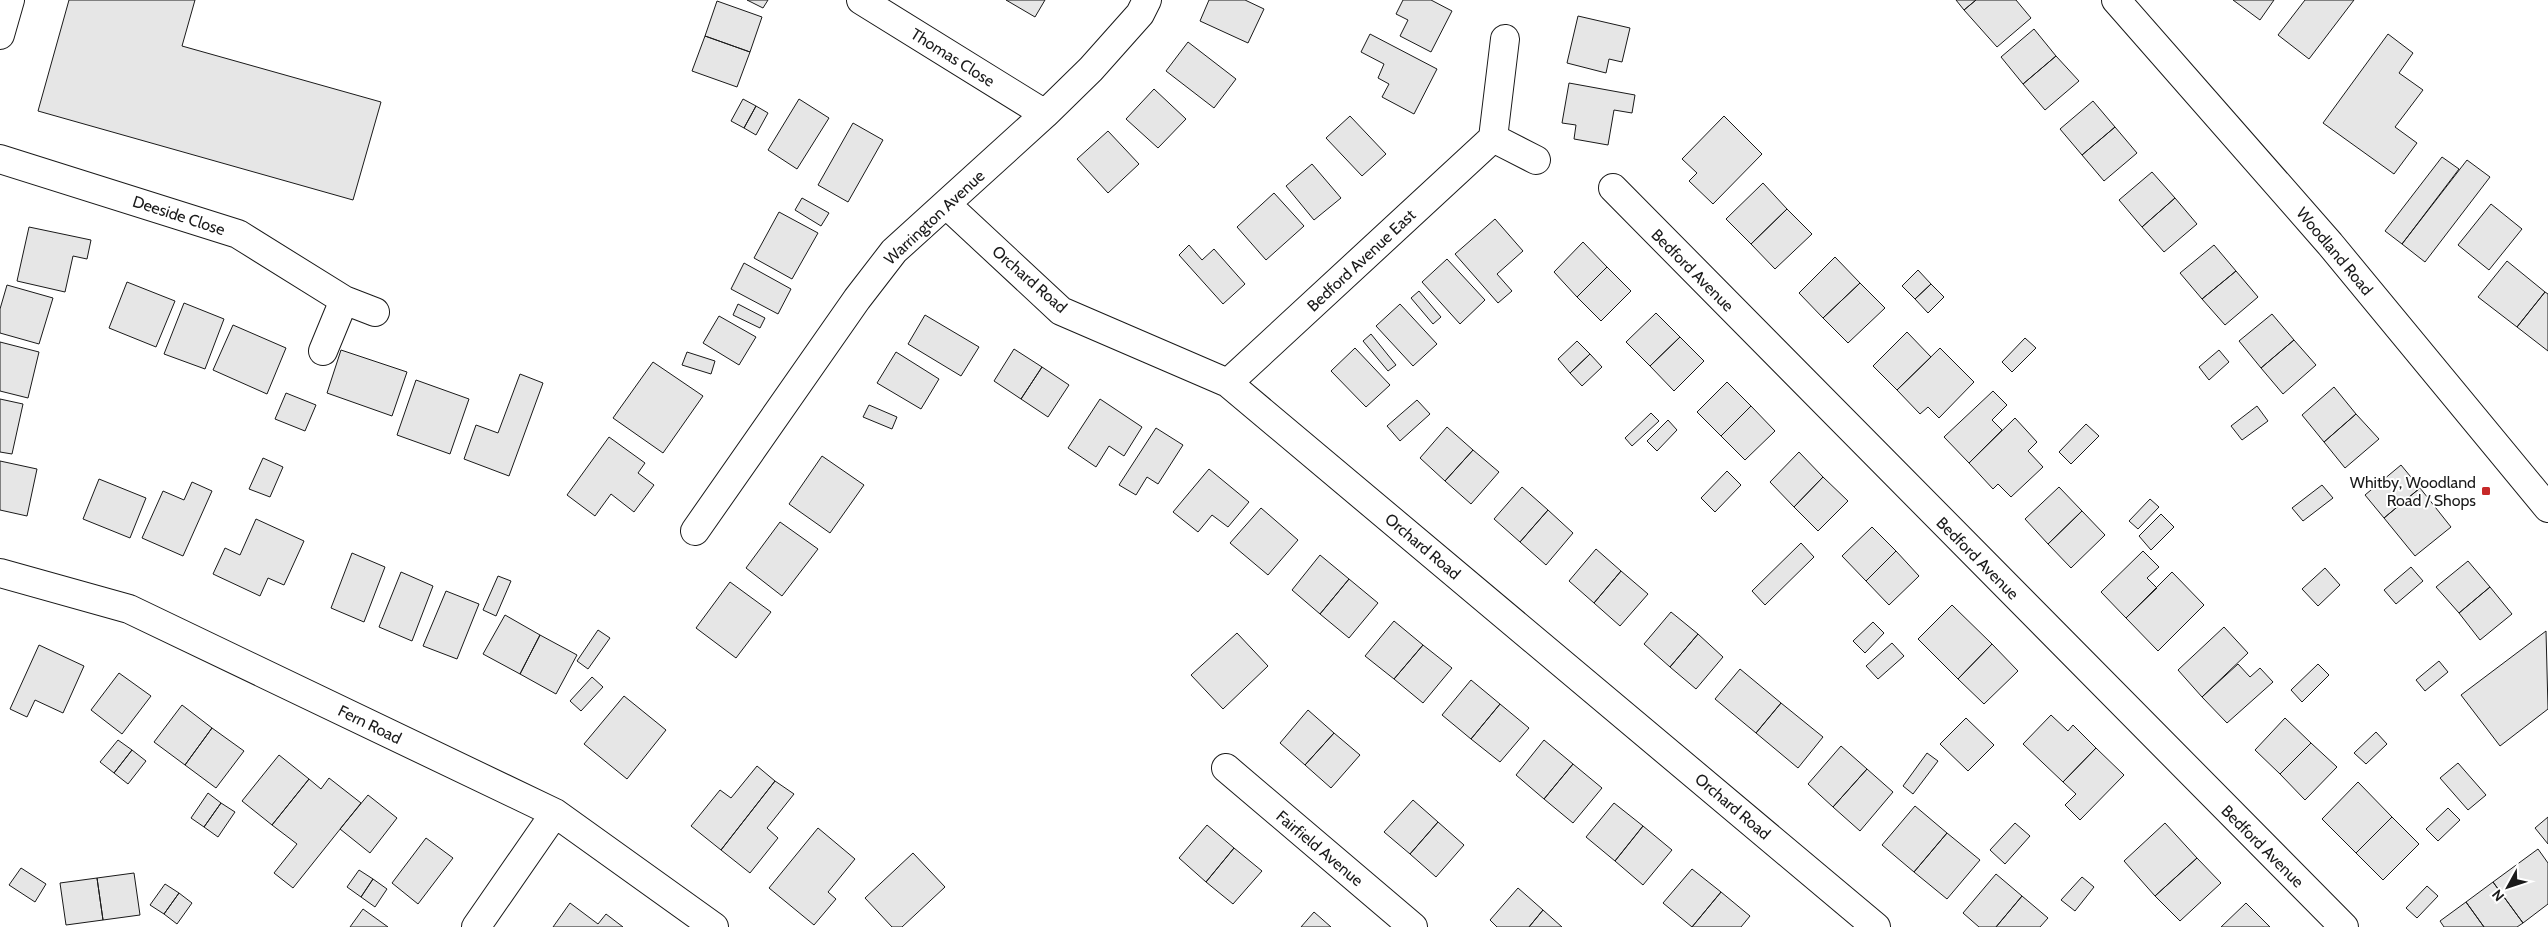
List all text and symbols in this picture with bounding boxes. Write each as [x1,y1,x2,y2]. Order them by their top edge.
street label: Thomas Close [907,24,998,91]
street label: Warrington Avenue [880,166,988,269]
street label: Deeside Close [130,192,227,239]
street label: Woodland Road [2292,204,2377,299]
street label: Bedford Avenue East [1303,205,1420,315]
street label: Bedford Avenue [1648,225,1738,315]
street label: Orchard Road [988,242,1071,317]
place label: Whitby, Woodland Road / Shops [2350,473,2476,510]
marker: Whitby, Woodland Road / Shops [2480,485,2492,497]
street label: Orchard Road [1381,509,1464,583]
street label: Bedford Avenue [1933,513,2023,603]
street label: Fern Road [335,701,405,748]
street label: Orchard Road [1691,769,1774,843]
street label: Bedford Avenue [2218,801,2308,891]
street label: Fairfield Avenue [1272,807,1367,890]
north arrow [2483,862,2533,912]
text: N [2488,886,2508,905]

